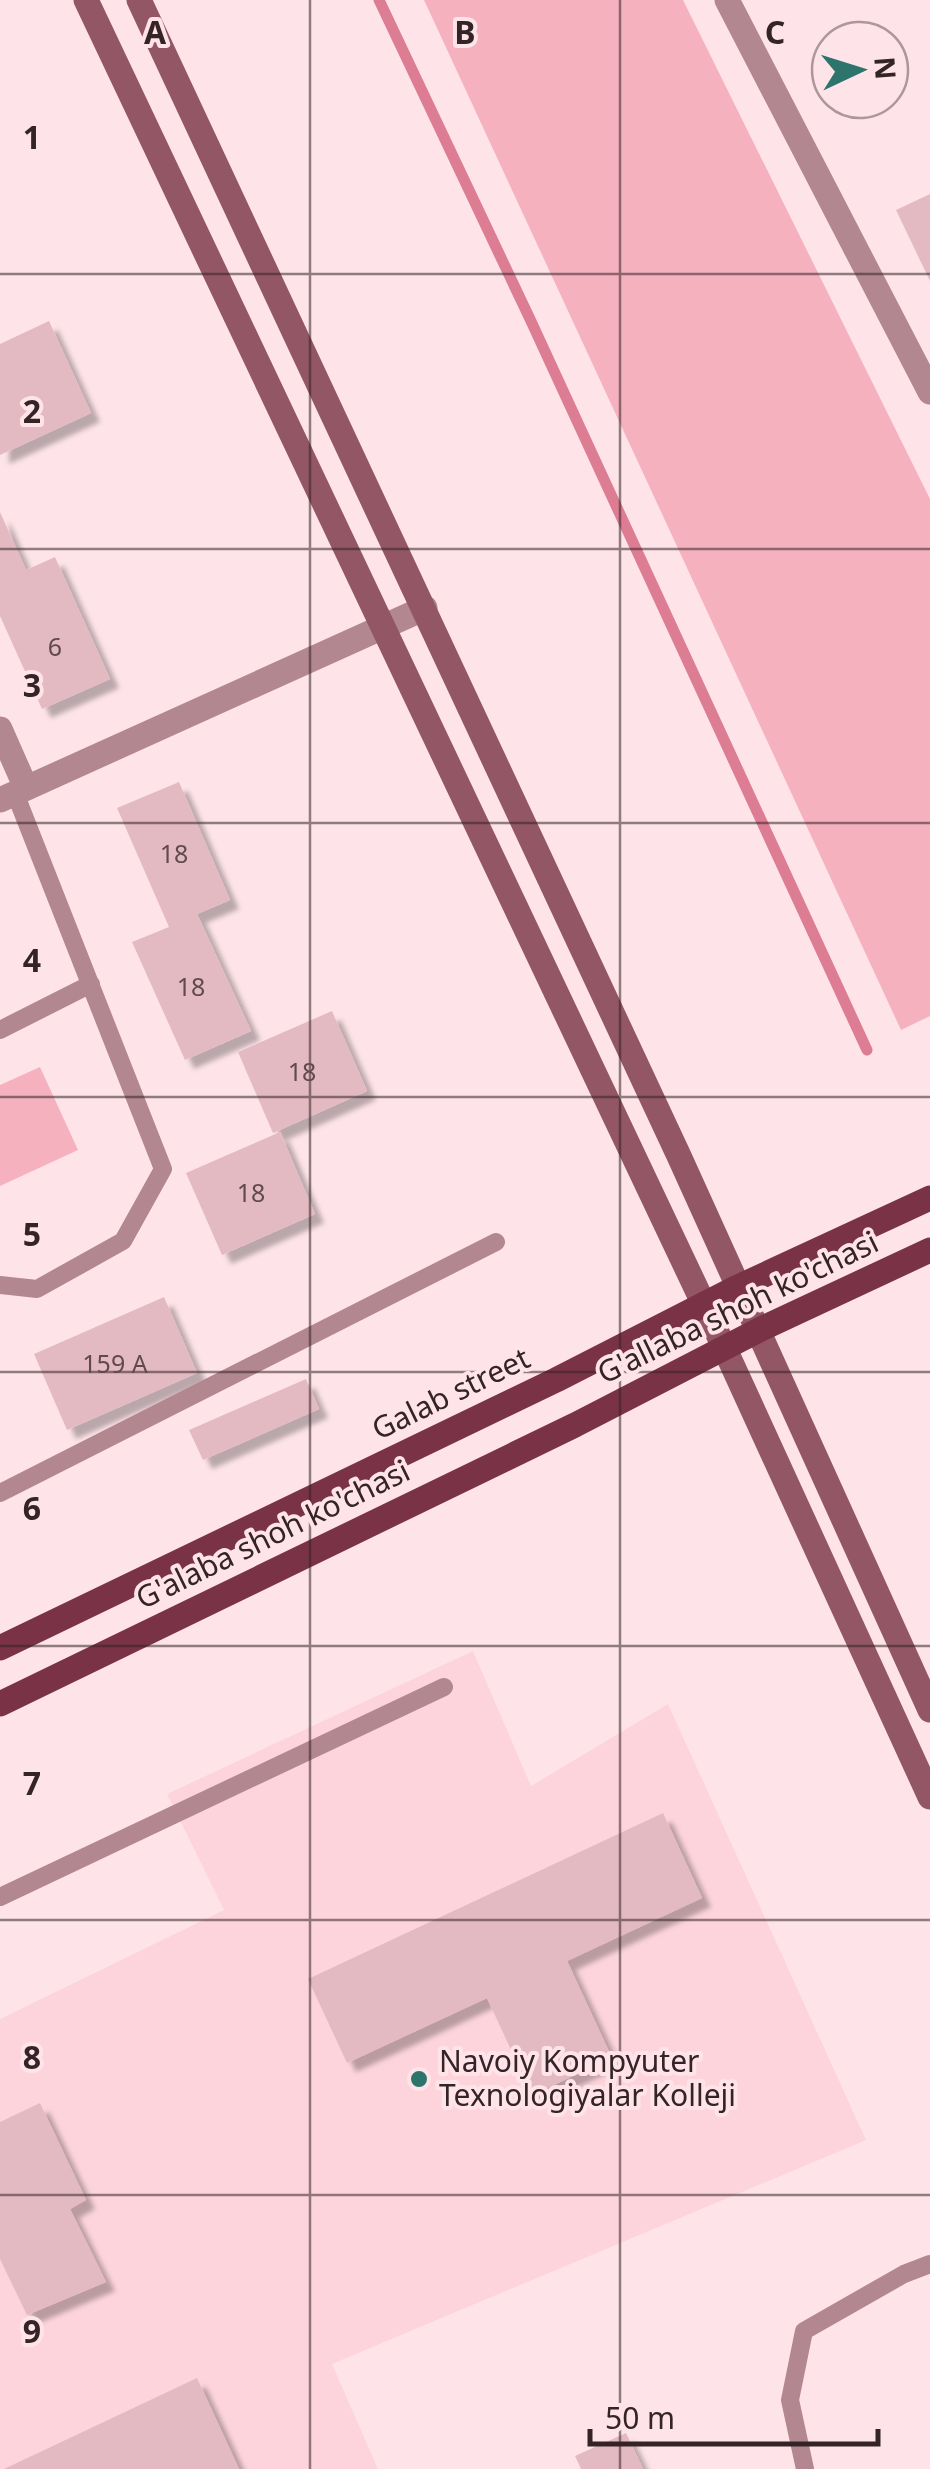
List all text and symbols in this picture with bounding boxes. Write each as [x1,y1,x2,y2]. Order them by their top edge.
text: A [144,10,167,53]
text: B [454,10,476,53]
text: C [765,10,785,53]
north arrow [810,20,910,120]
text: N [866,56,906,81]
text: 1 [23,115,41,158]
text: 2 [23,389,41,432]
house number: 6 [48,629,62,663]
text: 3 [23,663,41,706]
house number: 18 [160,836,188,870]
text: 4 [23,938,41,981]
house number: 18 [177,969,205,1003]
house number: 18 [288,1054,316,1088]
house number: 18 [237,1175,265,1209]
text: 5 [23,1212,41,1255]
street label: G'allaba shoh ko'chasi [590,1221,885,1393]
street label: Galab street [364,1337,536,1449]
house number: 159 А [82,1346,148,1380]
street label: G'alaba shoh ko'chasi [129,1449,416,1618]
text: 6 [23,1486,41,1529]
text: 7 [23,1761,41,1804]
text: 8 [23,2035,41,2078]
place label: Navoiy Kompyuter Texnologiyalar Kolleji [439,2040,736,2115]
marker: Navoiy Kompyuter Texnologiyalar Kolleji [408,2068,430,2090]
text: 9 [23,2309,41,2352]
scale bar [590,2384,878,2446]
text: 50 m [605,2397,675,2438]

